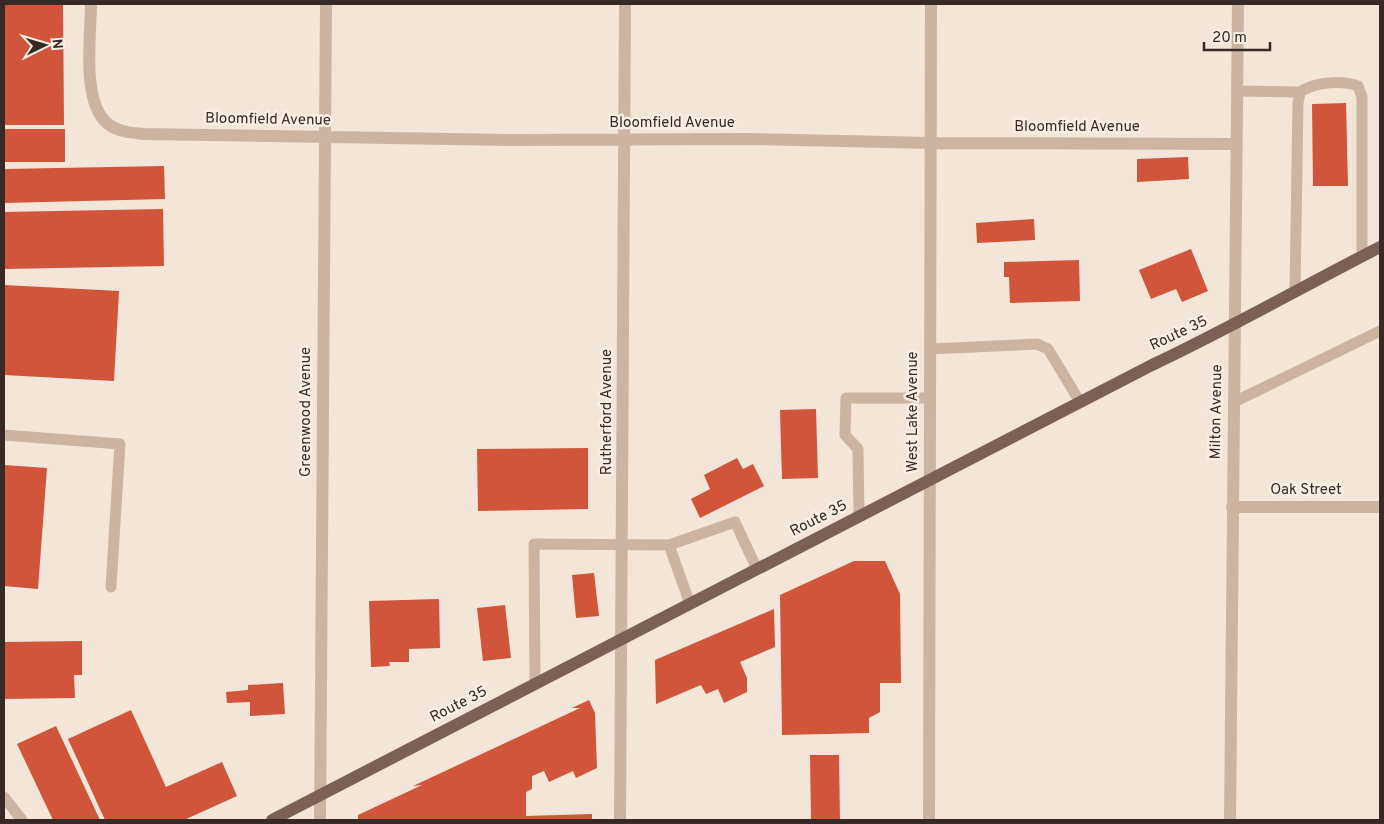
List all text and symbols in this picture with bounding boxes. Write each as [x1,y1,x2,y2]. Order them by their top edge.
north arrow [20,20,70,70]
scale bar [1204,20,1270,52]
text: 20 m [1212,29,1247,48]
text: N [48,38,65,50]
street label: Bloomfield Avenue [205,109,331,131]
street label: Bloomfield Avenue [609,114,735,133]
street label: Bloomfield Avenue [1014,118,1140,137]
street label: Route 35 [1147,312,1211,356]
street label: Greenwood Avenue [297,347,316,477]
street label: Rutherford Avenue [598,349,617,475]
street label: West Lake Avenue [904,351,923,473]
street label: Milton Avenue [1207,364,1227,460]
street label: Oak Street [1270,481,1342,500]
street label: Route 35 [787,496,851,542]
street label: Route 35 [427,682,491,728]

